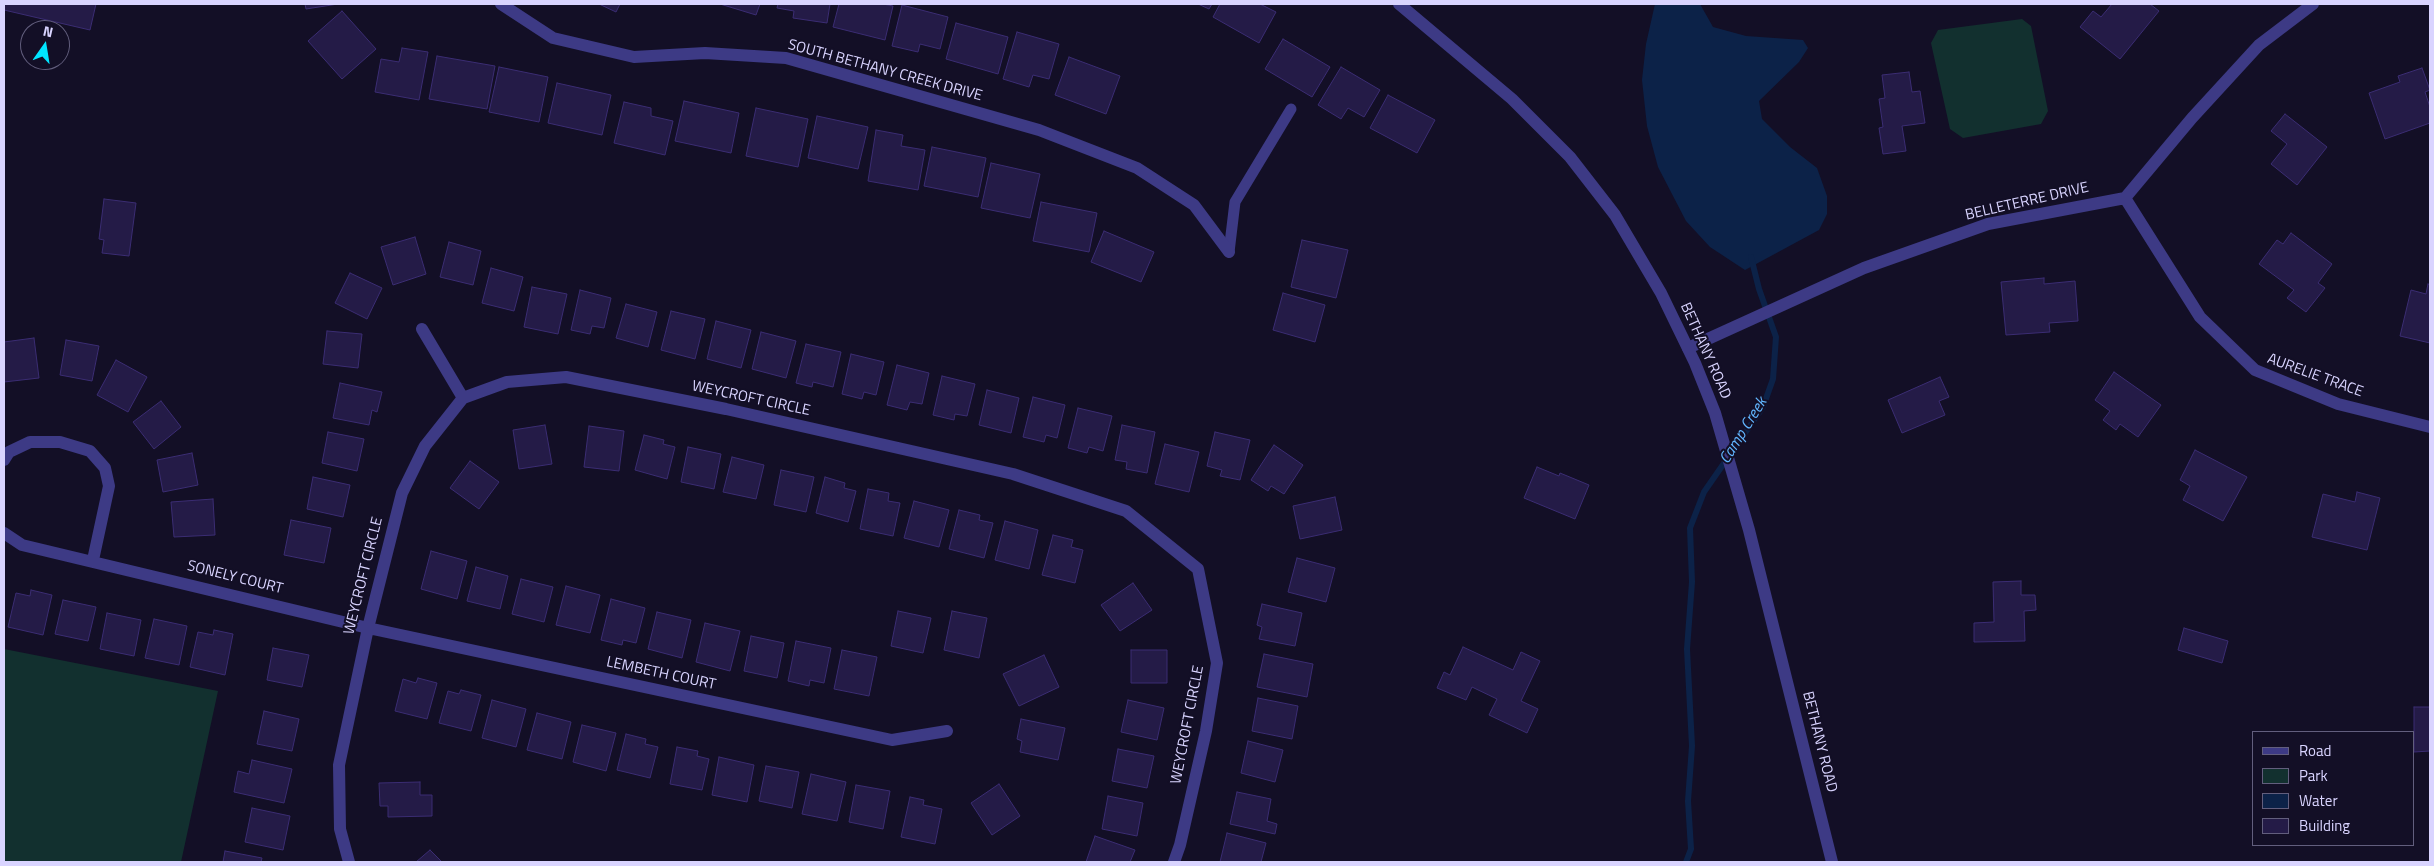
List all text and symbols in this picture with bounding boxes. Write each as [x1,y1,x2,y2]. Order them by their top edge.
north arrow [20,20,70,70]
text: N [41,20,55,42]
street label: SOUTH BETHANY CREEK DRIVE [786,36,984,106]
street label: BELLETERRE DRIVE [1964,179,2090,225]
street label: BETHANY ROAD [1676,300,1734,402]
street label: AURELIE TRACE [2265,350,2365,402]
street label: WEYCROFT CIRCLE [690,378,812,420]
water label: Camp Creek [1716,394,1772,468]
street label: WEYCROFT CIRCLE [341,515,387,637]
street label: SONELY COURT [185,557,285,599]
street label: LEMBETH COURT [605,654,717,694]
street label: WEYCROFT CIRCLE [1168,664,1208,786]
street label: BETHANY ROAD [1798,690,1840,794]
legend [2252,731,2414,846]
text: Road [2299,739,2331,762]
text: Park [2299,764,2328,787]
text: Water [2299,789,2338,812]
text: Building [2299,814,2350,837]

